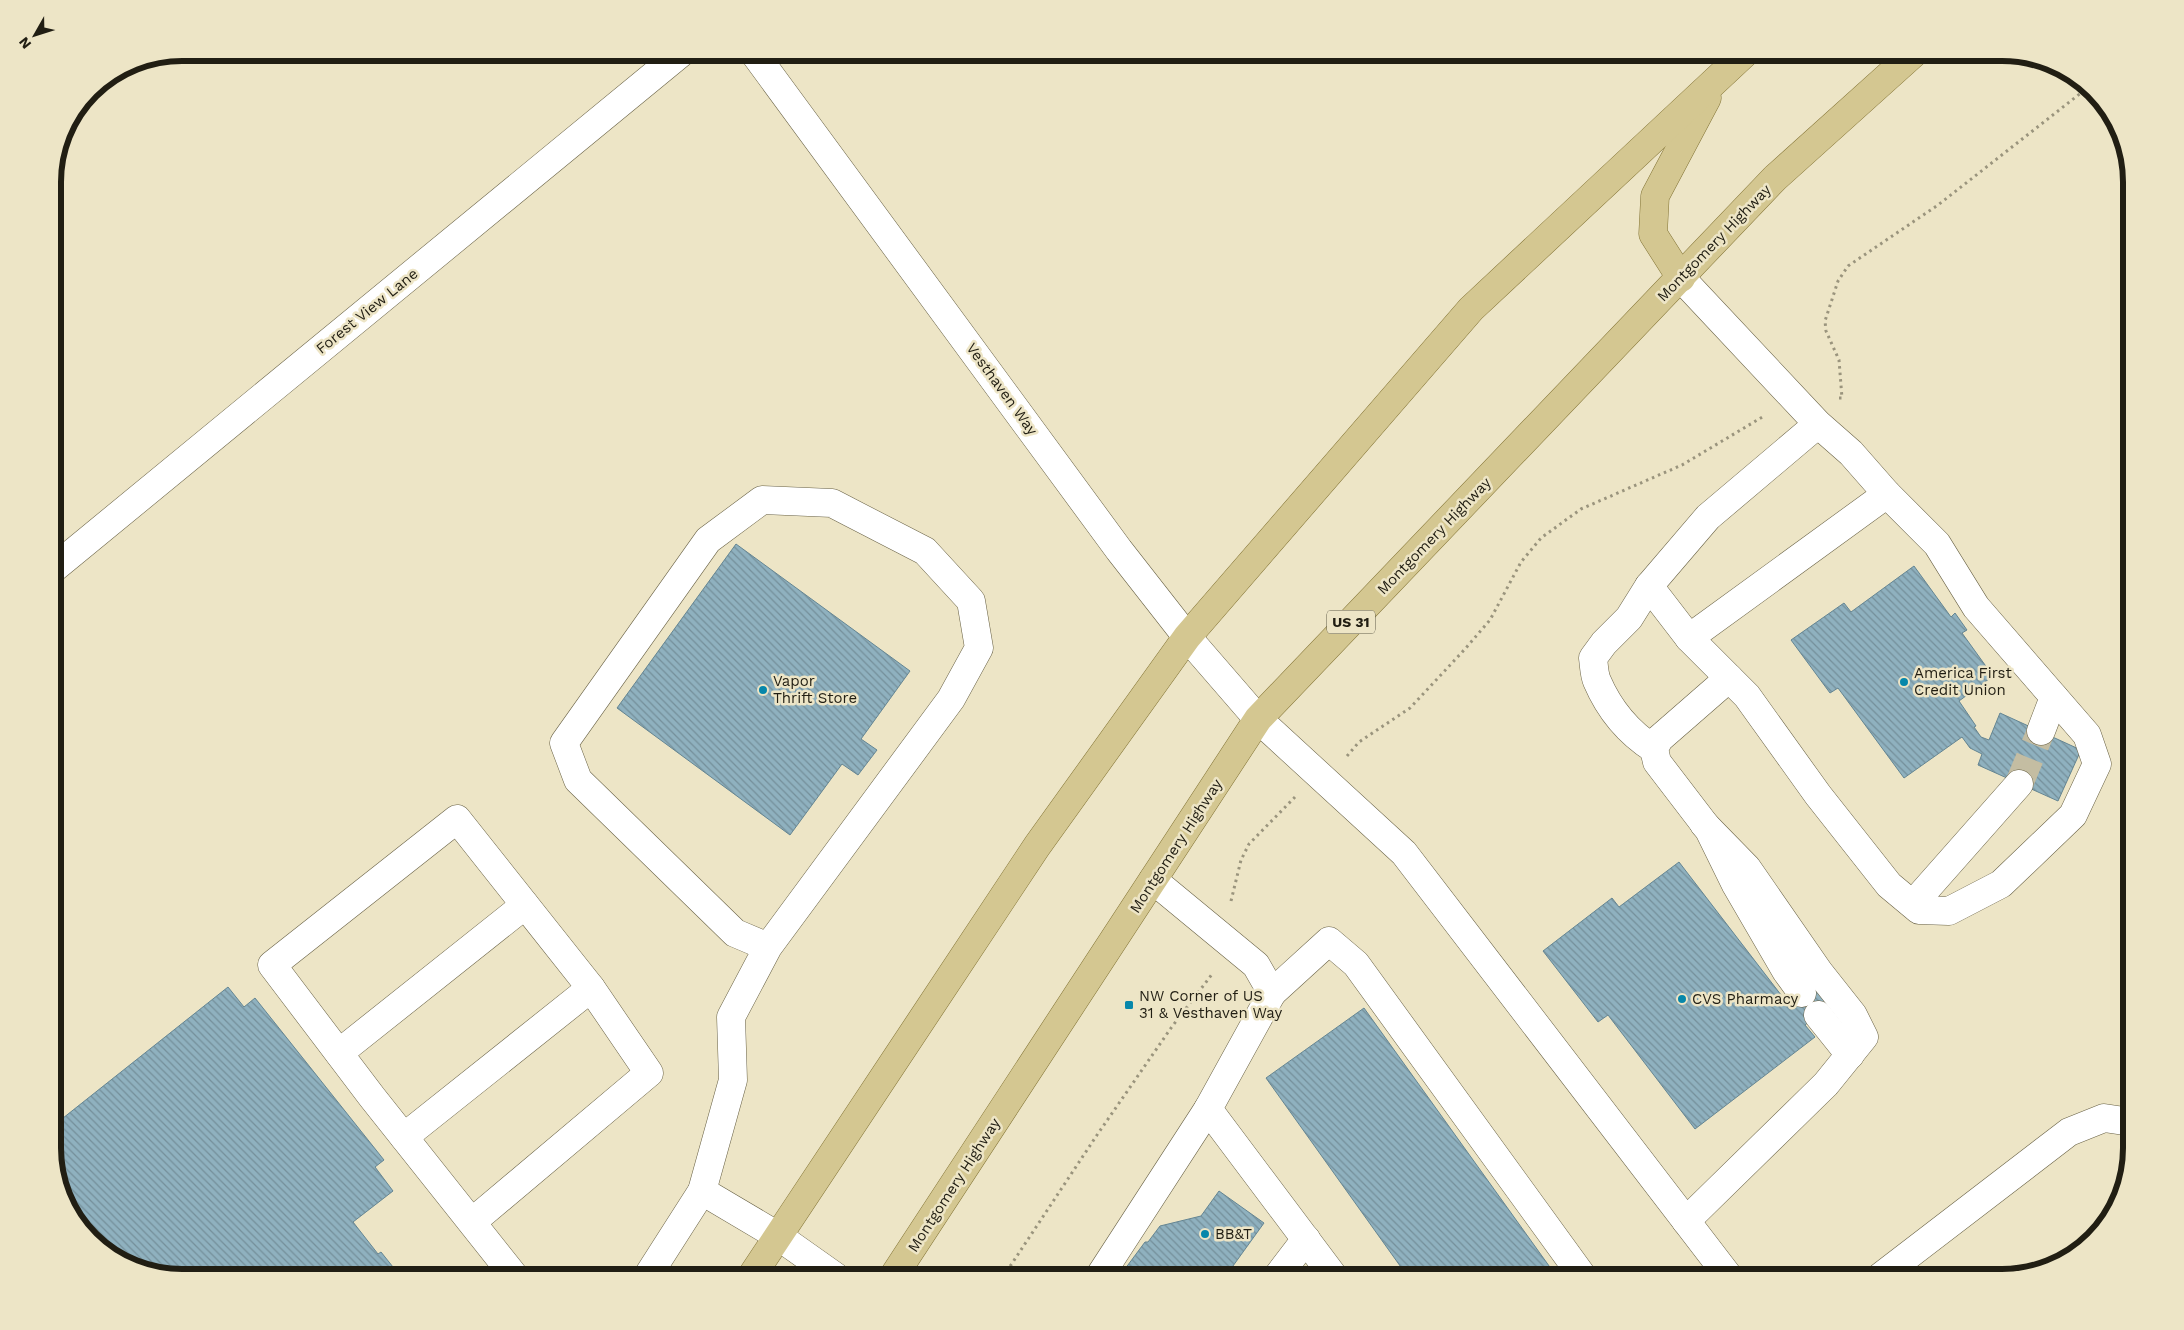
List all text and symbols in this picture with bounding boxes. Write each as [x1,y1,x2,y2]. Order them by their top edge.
north arrow [10,10,60,60]
text: N [15,34,34,52]
street label: Montgomery Highway [1653,180,1775,305]
street label: Forest View Lane [313,264,421,358]
street label: Vesthaven Way [963,339,1042,439]
street label: Montgomery Highway [1373,473,1495,598]
road number: US 31 [1327,610,1375,634]
place label: America First Credit Union [1914,664,2012,699]
place label: Vapor Thrift Store [773,672,857,707]
marker: America First Credit Union [1898,676,1910,688]
marker: Vapor Thrift Store [757,684,769,696]
street label: Montgomery Highway [1126,775,1226,916]
place label: NW Corner of US 31 & Vesthaven Way [1139,987,1282,1022]
place label: CVS Pharmacy [1692,990,1798,1008]
marker: CVS Pharmacy [1676,993,1688,1005]
marker: NW Corner of US 31 & Vesthaven Way [1123,999,1135,1011]
street label: Montgomery Highway [904,1114,1004,1255]
place label: BB&T [1215,1225,1252,1243]
marker: BB&T [1199,1228,1211,1240]

